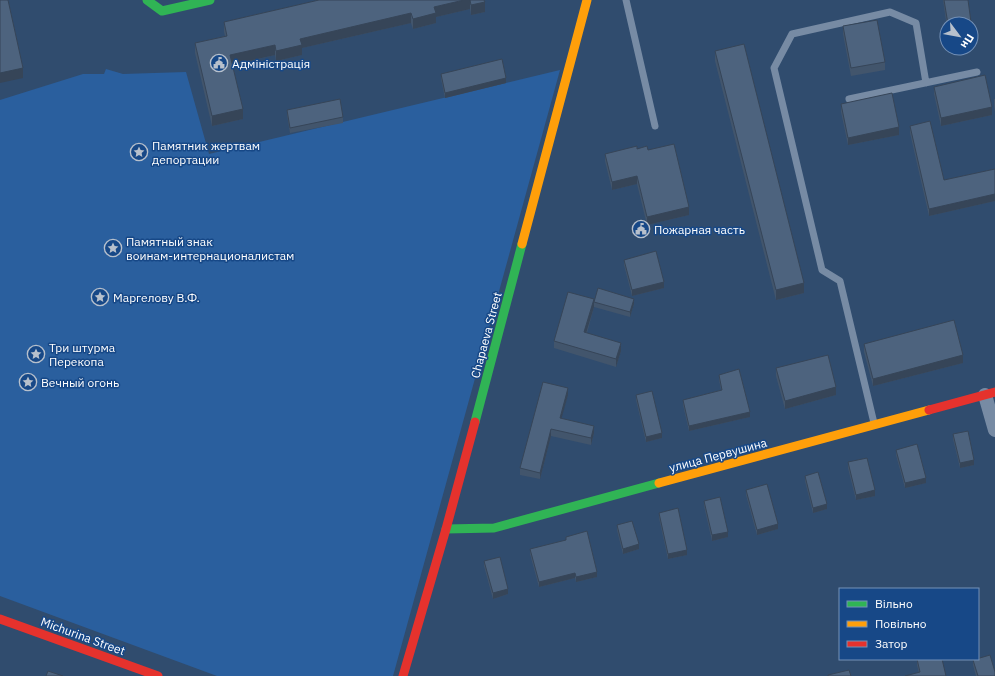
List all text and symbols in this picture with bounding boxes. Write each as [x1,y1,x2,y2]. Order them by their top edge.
north arrow [939,16,979,56]
text: Пн [958,31,977,51]
public building icon: Адміністрація [209,53,229,73]
place label: Адміністрація [232,56,310,71]
place label: Памятник жертвам депортации [152,138,260,167]
place icon: Памятник жертвам депортации [129,142,149,162]
public building icon: Пожарная часть [631,219,651,239]
place label: Пожарная часть [654,222,745,237]
place label: Памятный знак воинам-интернационалистам [126,234,294,263]
place icon: Памятный знак воинам-интернационалистам [103,238,123,258]
place icon: Маргелову В.Ф. [90,287,110,307]
place label: Маргелову В.Ф. [113,290,200,305]
street label: Chapaeva Street [467,290,505,380]
place label: Три штурма Перекопа [49,340,116,369]
place icon: Три штурма Перекопа [26,344,46,364]
place icon: Вечный огонь [18,372,38,392]
place label: Вечный огонь [41,375,119,390]
street label: улица Первушина [667,435,769,475]
legend [839,588,979,660]
text: Вільно [875,596,913,611]
street label: Michurina Street [39,614,127,658]
text: Повільно [875,616,927,631]
text: Затор [875,636,908,651]

